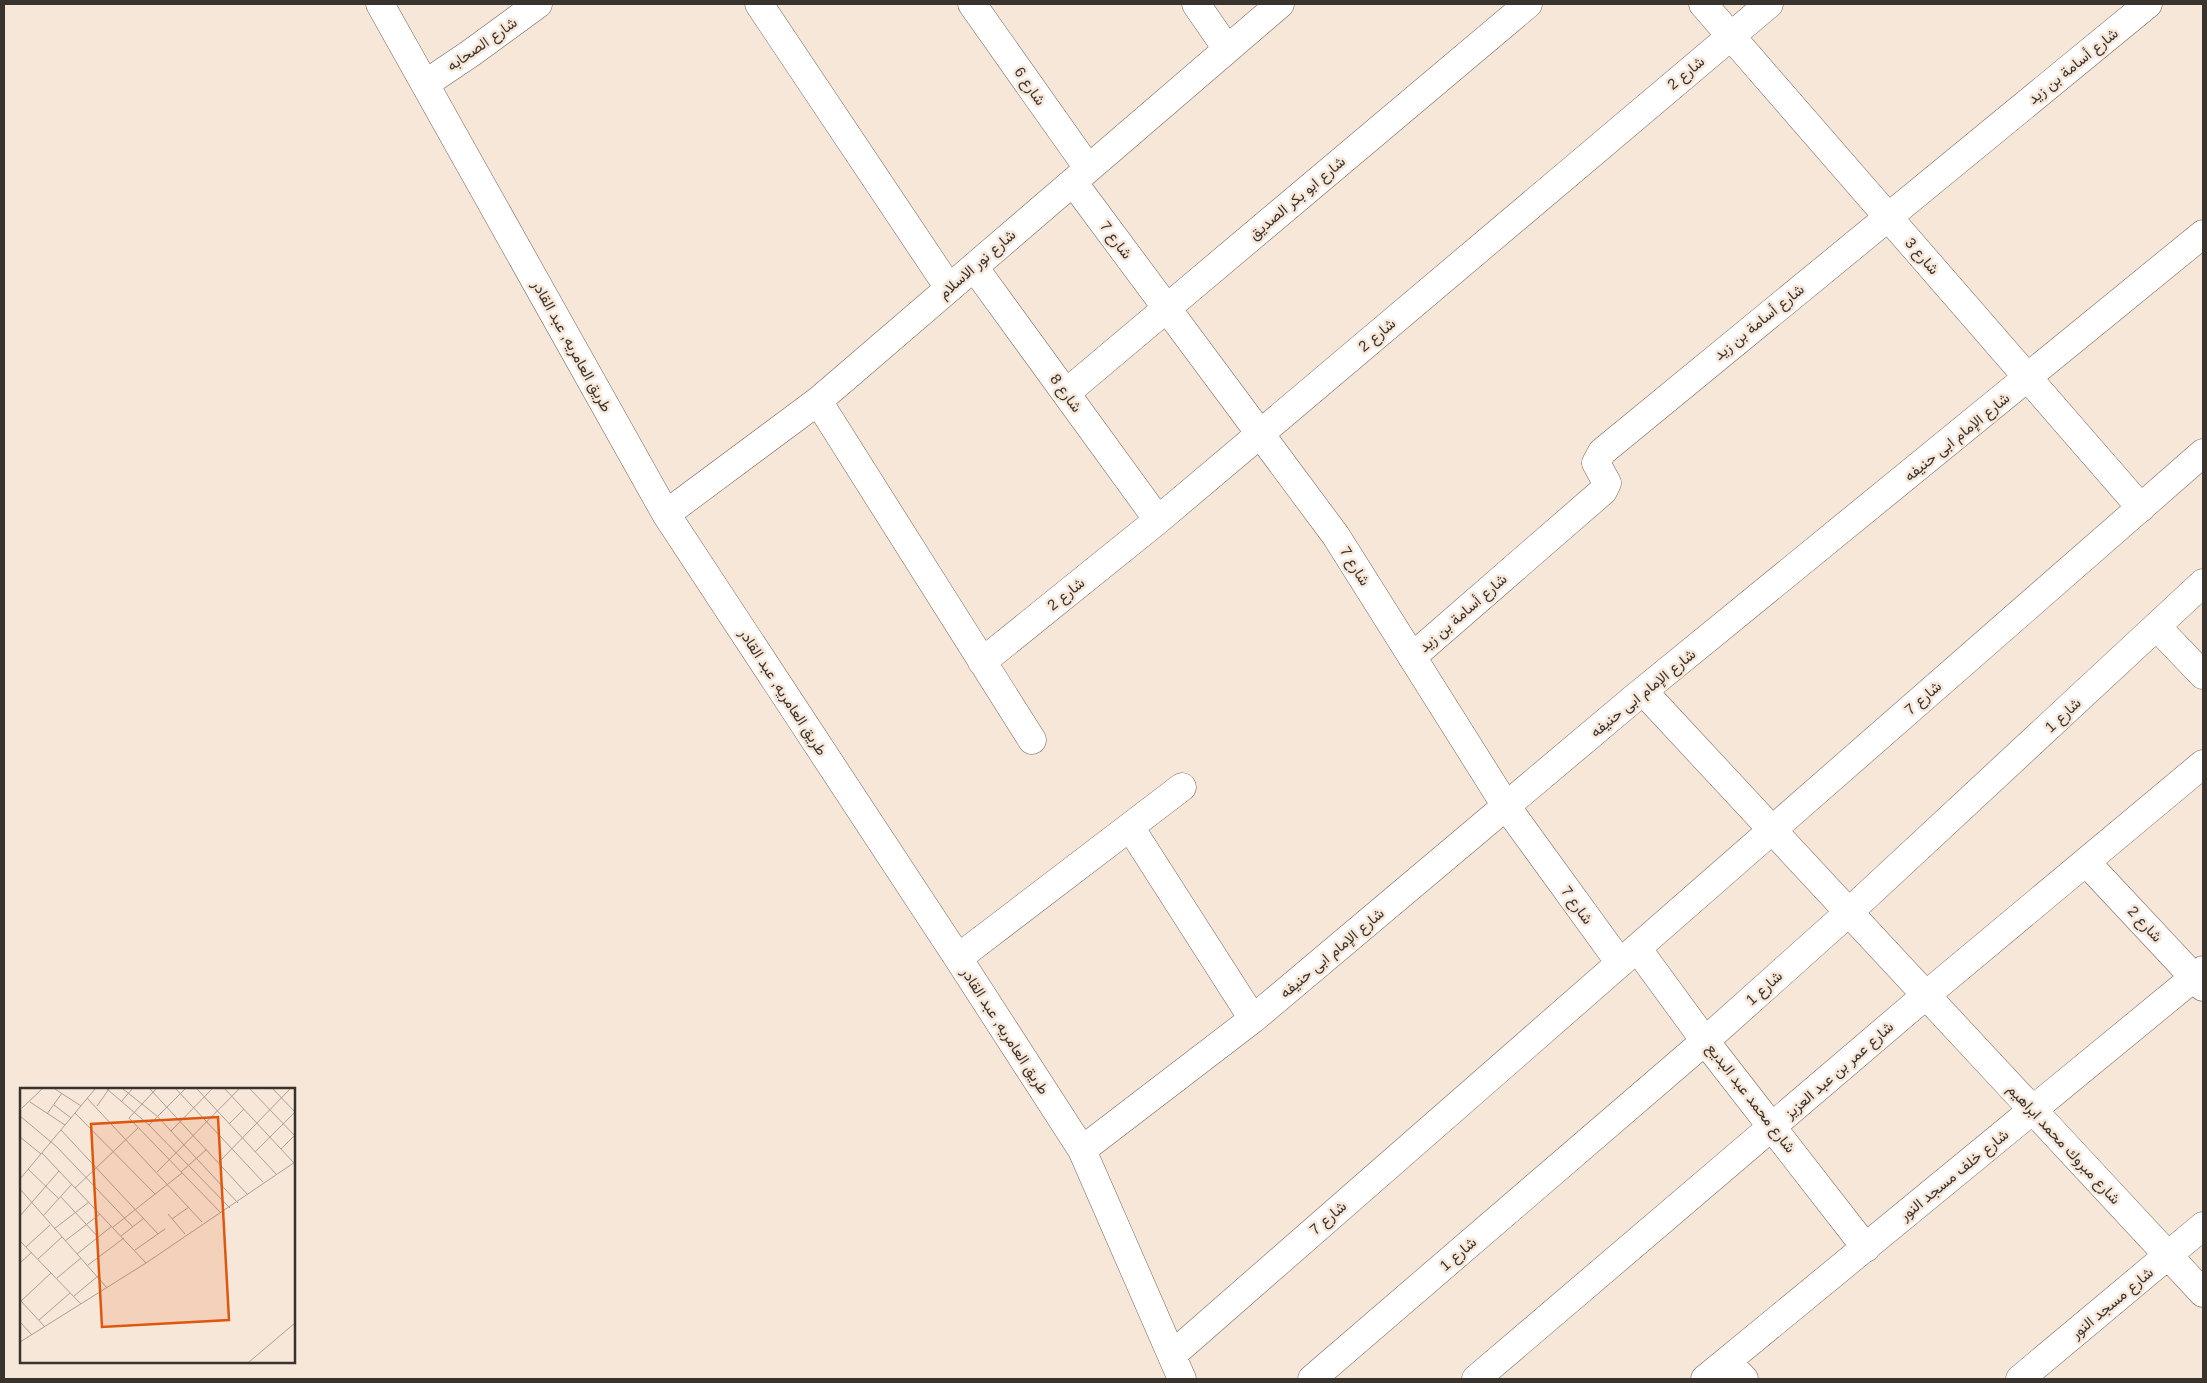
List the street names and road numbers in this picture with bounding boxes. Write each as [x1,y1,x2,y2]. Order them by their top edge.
street label: شارع الصحابه [444,13,522,76]
street label: شارع أسامة بن زيد [2024,24,2123,109]
street label: شارع 2 [1664,52,1710,95]
street label: شارع 6 [1009,63,1050,110]
street label: شارع ابو بكر الصديق [1245,152,1350,245]
street label: شارع 7 [1094,218,1136,264]
street label: شارع نور الاسلام [935,225,1021,304]
street label: شارع 3 [1900,234,1943,279]
street label: طريق العامريه, عبد القادر [527,276,616,416]
street label: شارع أسامة بن زيد [1710,280,1809,365]
street label: شارع 2 [1355,314,1401,357]
street label: شارع 8 [1045,370,1086,417]
street label: شارع الإمام ابى حنيفه [1901,389,2015,487]
street label: شارع 7 [1334,543,1374,590]
street label: شارع أسامة بن زيد [1415,570,1512,658]
street label: شارع 2 [1044,573,1090,616]
street label: طريق العامريه, عبد القادر [734,624,831,759]
street label: شارع الإمام ابى حنيفه [1587,645,1701,743]
street label: شارع 7 [1901,677,1946,720]
street label: شارع 1 [2041,694,2086,738]
street label: شارع 7 [1556,882,1597,929]
street label: شارع 2 [2122,902,2166,947]
street label: شارع الإمام ابى حنيفه [1276,904,1389,1003]
street label: طريق العامريه, عبد القادر [956,963,1053,1098]
street label: شارع 1 [1742,967,1787,1010]
street label: شارع عمر بن عبد العزيز [1780,1018,1899,1124]
street label: شارع محمد عبد البديع [1701,1040,1799,1158]
street label: شارع مبروك محمد ابراهيم [2002,1080,2124,1209]
street label: شارع خلف مسجد النور [1895,1125,2013,1227]
street label: شارع 7 [1306,1197,1351,1240]
street label: شارع 1 [1436,1233,1481,1276]
street label: شارع مسجد النور [2066,1263,2158,1345]

